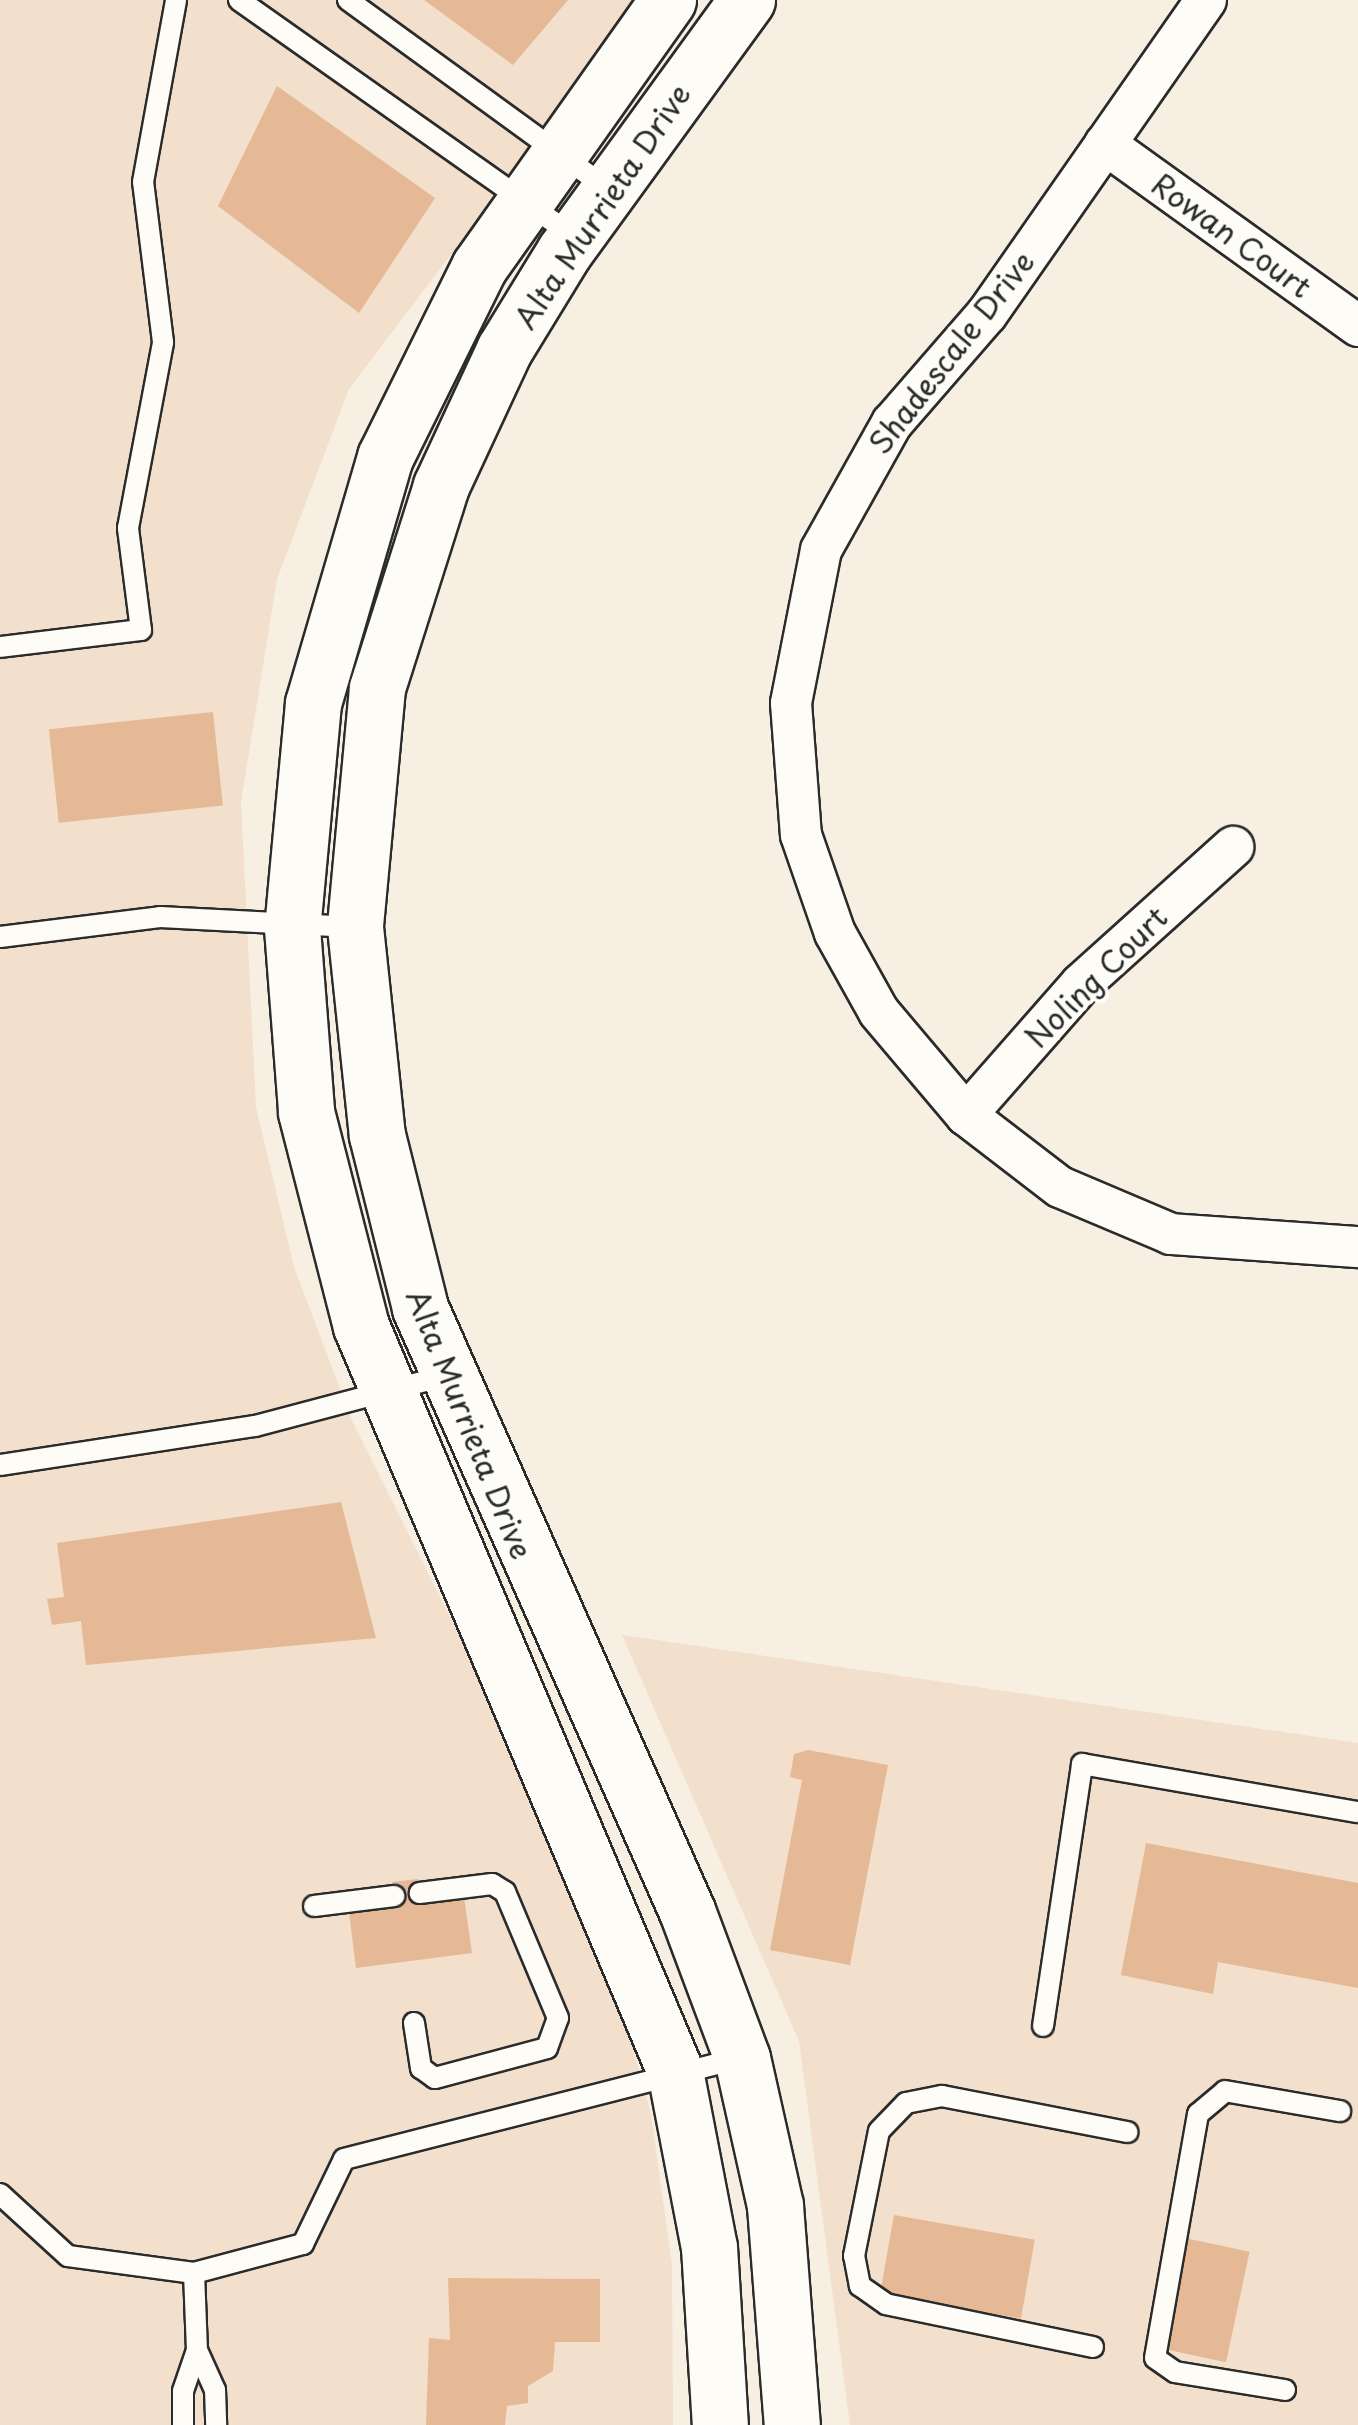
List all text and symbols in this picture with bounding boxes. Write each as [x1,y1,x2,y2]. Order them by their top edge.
street label: Alta Murrieta Drive [506,76,698,336]
street label: Rowan Court [1145,165,1319,305]
street label: Shadescale Drive [861,243,1041,461]
street label: Noling Court [1018,899,1174,1055]
street label: Alta Murrieta Drive [399,1283,541,1565]

